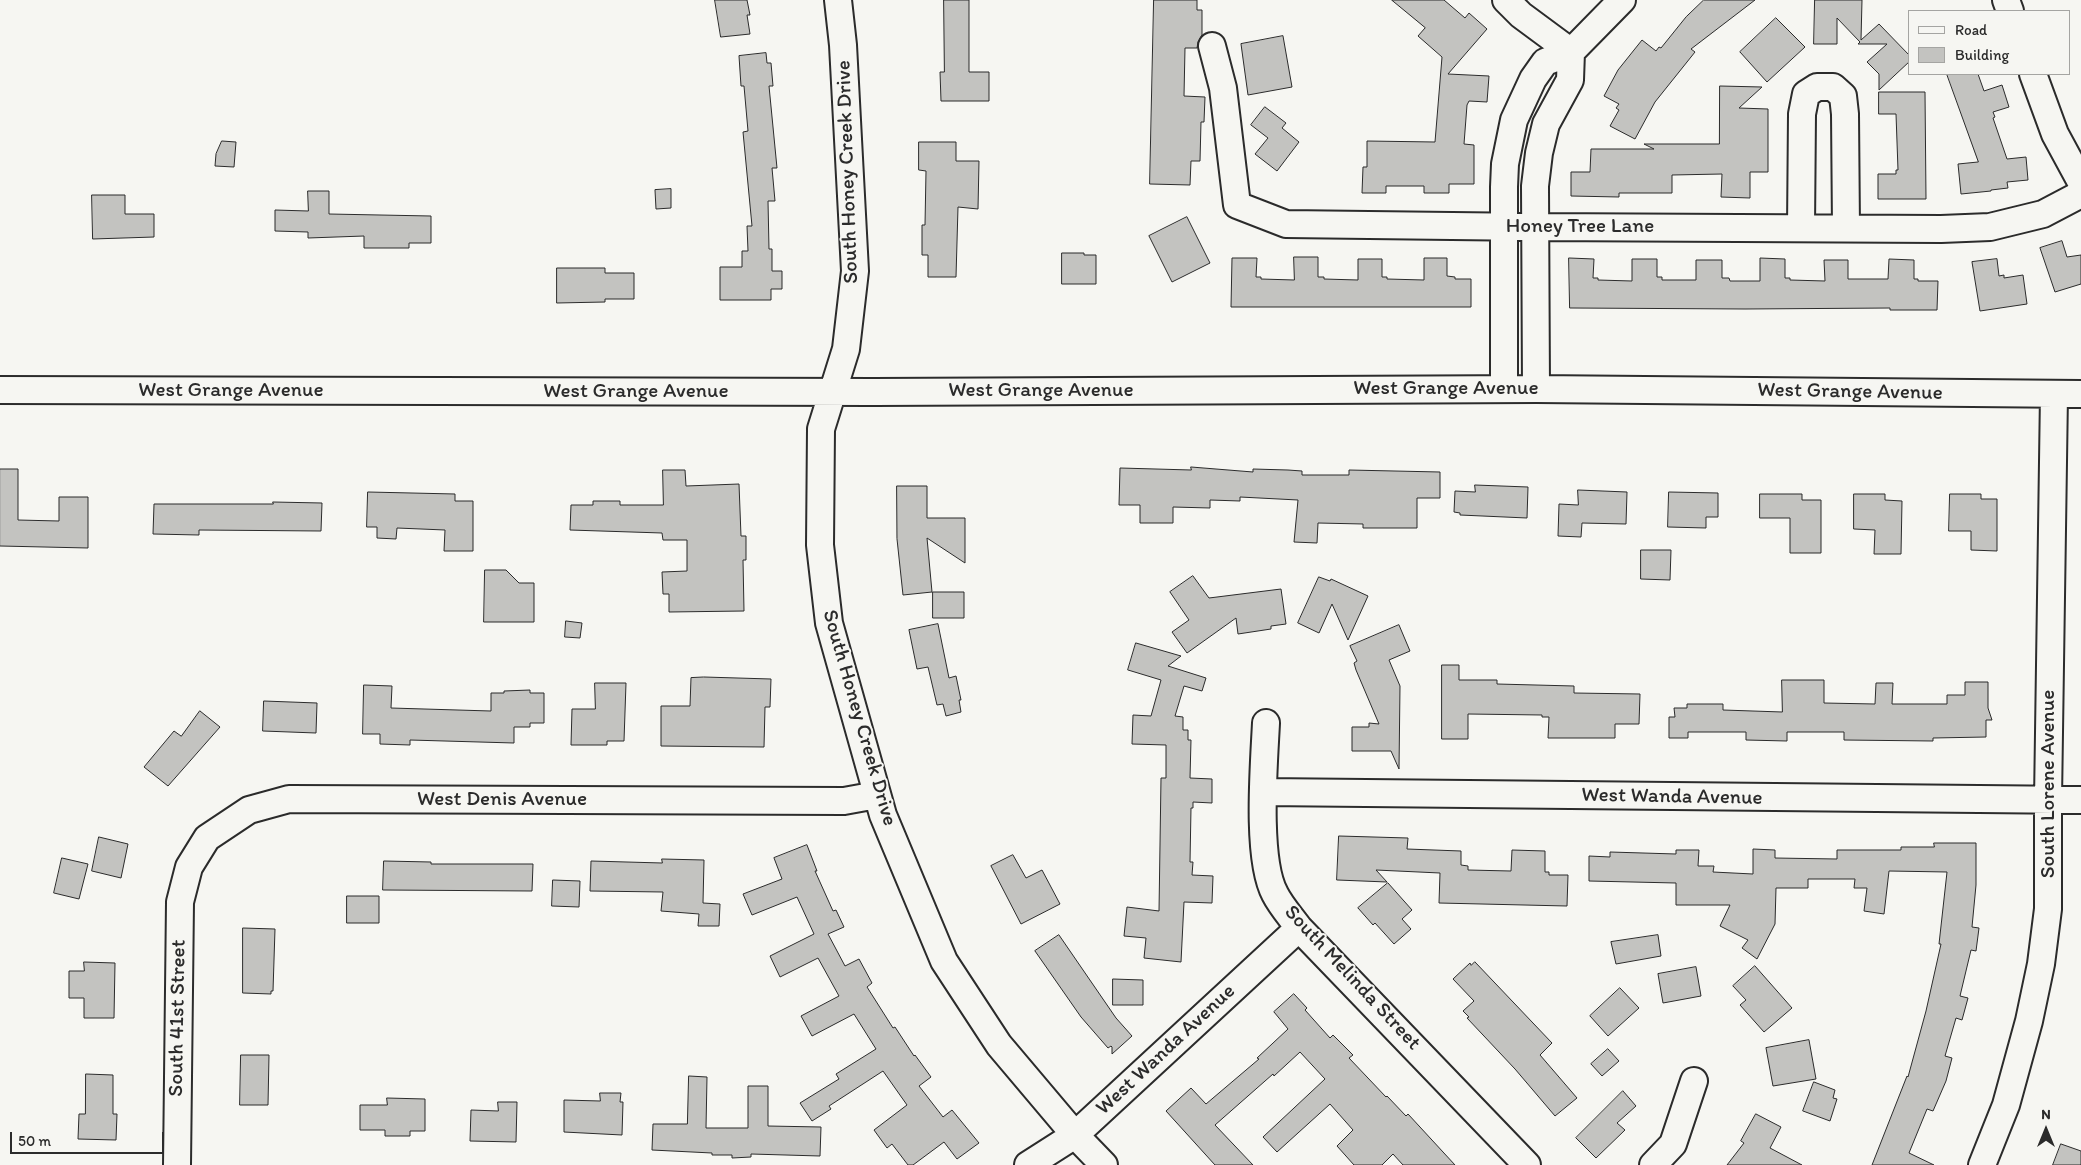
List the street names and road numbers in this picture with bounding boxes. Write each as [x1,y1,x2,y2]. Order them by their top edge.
street label: South Honey Creek Drive [832,60,864,284]
street label: Honey Tree Lane [1506,214,1654,240]
street label: West Grange Avenue [1353,376,1539,402]
street label: West Grange Avenue [138,378,324,404]
street label: West Grange Avenue [948,378,1134,404]
street label: West Grange Avenue [1757,378,1943,406]
street label: West Grange Avenue [543,379,729,405]
street label: South Honey Creek Drive [816,607,902,829]
street label: South Lorene Avenue [2036,690,2062,878]
street label: West Wanda Avenue [1581,783,1763,811]
street label: West Denis Avenue [417,787,587,813]
street label: South Melinda Street [1278,900,1426,1056]
street label: South 41st Street [164,939,192,1097]
street label: West Wanda Avenue [1091,979,1241,1121]

